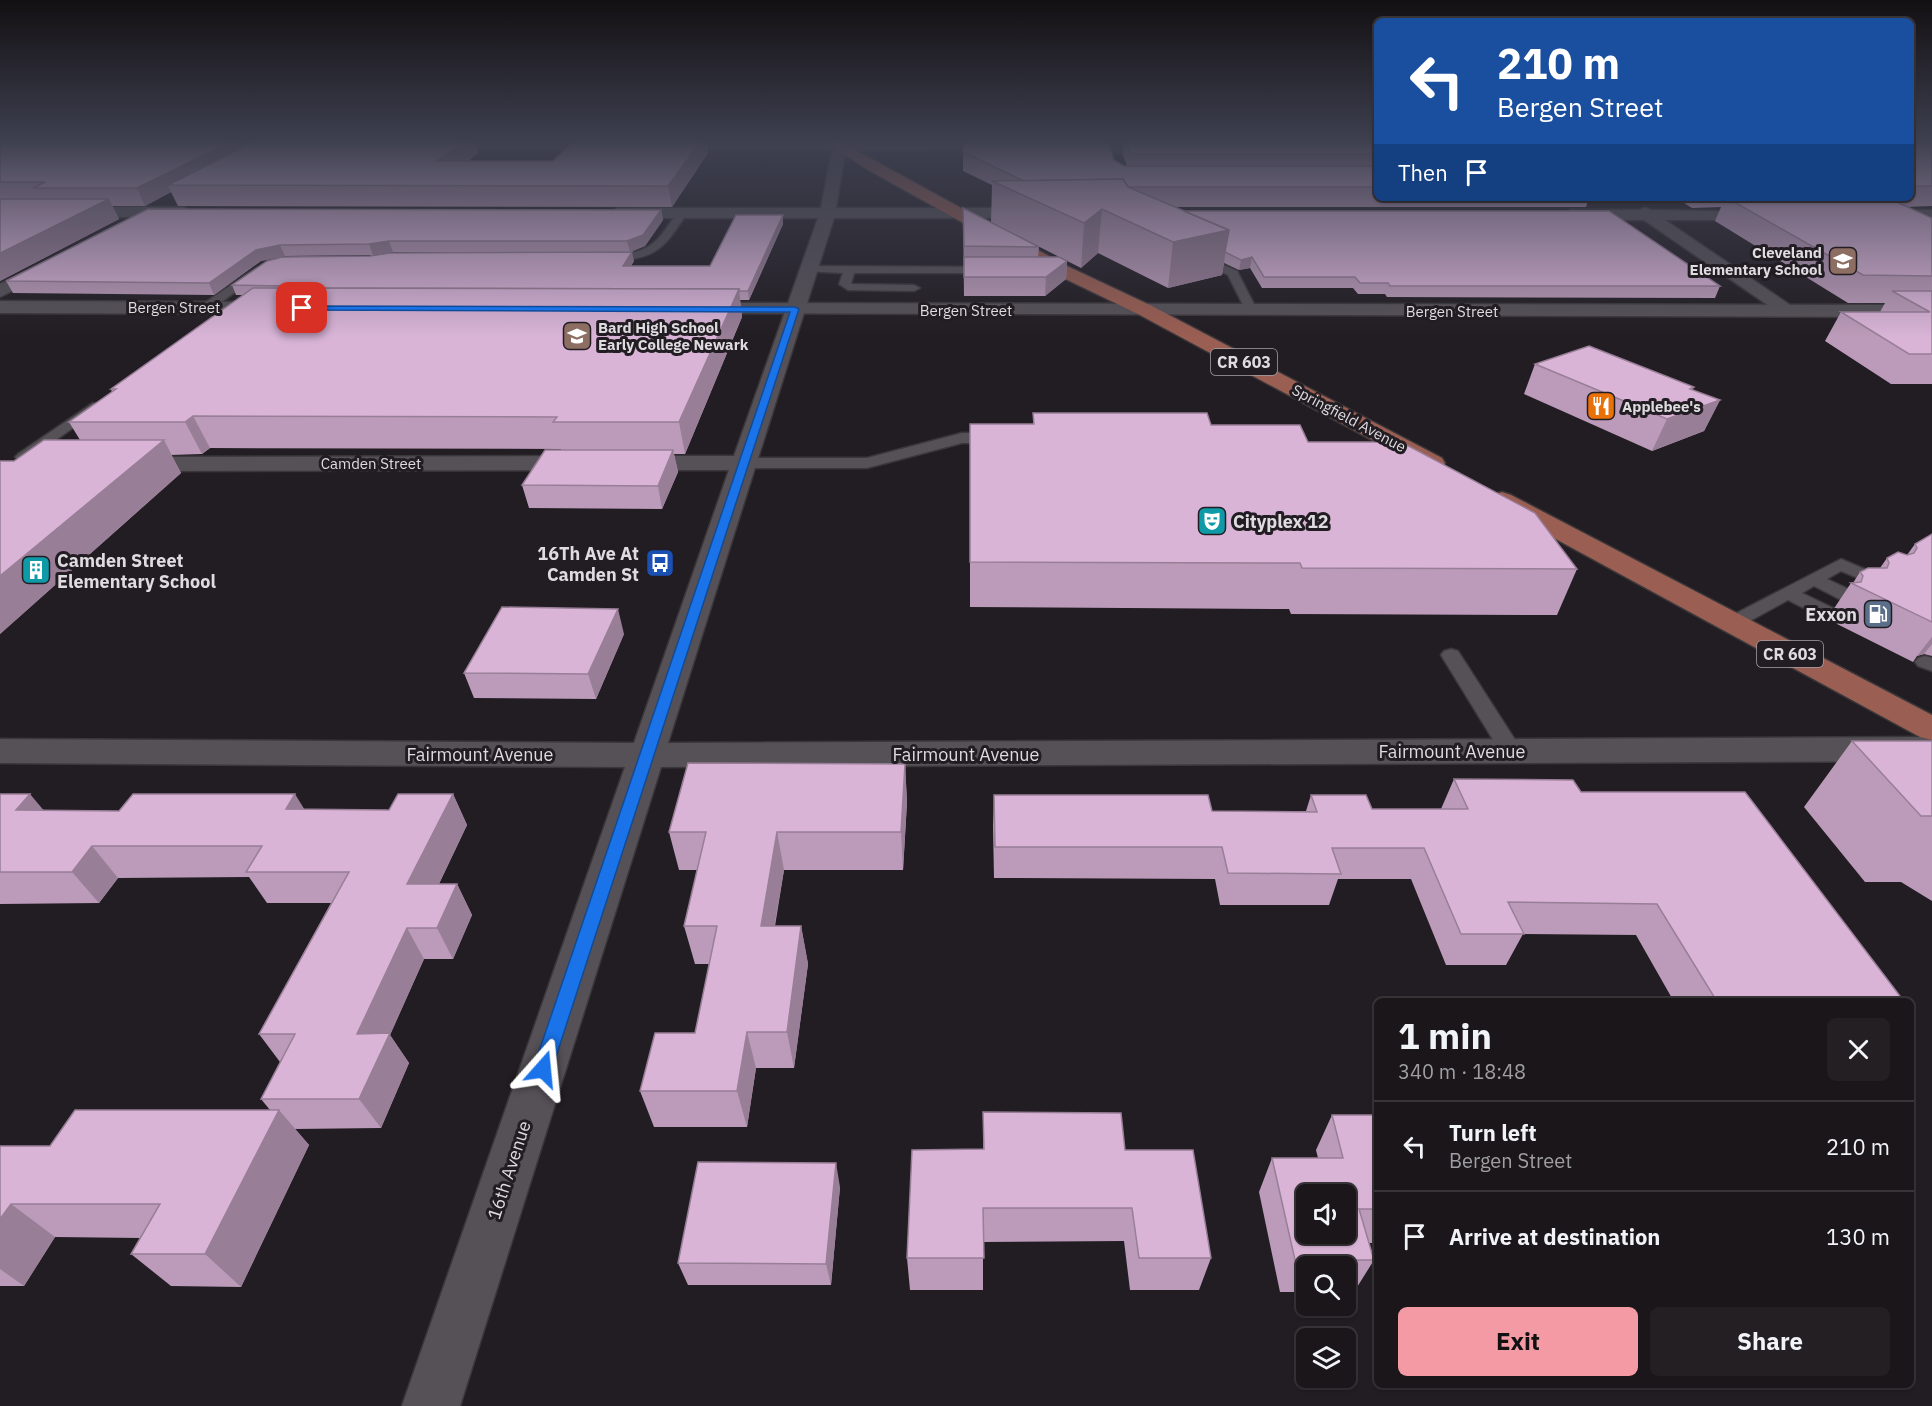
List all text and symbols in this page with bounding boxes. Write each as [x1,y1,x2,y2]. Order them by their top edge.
text: 210 m [1497,36,1620,91]
icon: left [1398,42,1476,120]
text: Bergen Street [1497,89,1663,124]
icon: arrive [1460,156,1493,189]
text: Then [1398,158,1448,187]
place label: Cleveland Elementary School [1690,243,1822,279]
school or university icon: Cleveland Elementary School [1827,245,1859,277]
pin [276,282,327,333]
icon: arrive [285,291,318,324]
street label: Bergen Street [128,298,220,317]
street label: Bergen Street [920,301,1012,320]
street label: Bergen Street [1406,302,1498,321]
place label: Bard High School Early College Newark [598,318,749,354]
school or university icon: Bard High School Early College Newark [561,320,593,352]
road number: CR 603 [1211,349,1277,375]
street label: Springfield Avenue [1289,380,1409,456]
restaurant icon: Applebee's [1585,390,1617,422]
place label: Applebee's [1622,397,1701,416]
street label: Camden Street [321,454,421,473]
theatre icon: Cityplex 12 [1196,505,1228,537]
place label: Cityplex 12 [1233,510,1329,533]
place label: 16Th Ave At Camden St [537,542,639,586]
bus stop icon: 16Th Ave At Camden St [644,547,676,579]
place label: Camden Street Elementary School [57,549,216,593]
building icon: Camden Street Elementary School [20,554,52,586]
fuel station icon: Exxon [1862,598,1894,630]
place label: Exxon [1805,603,1857,626]
road number: CR 603 [1757,641,1823,667]
street label: Fairmount Avenue [1379,740,1526,763]
street label: Fairmount Avenue [407,743,554,766]
street label: Fairmount Avenue [893,743,1040,766]
text: 1 min [1398,1012,1492,1059]
button: close [1827,1018,1890,1081]
position arrow [511,1037,575,1101]
text: 340 m · 18:48 [1398,1058,1526,1085]
street label: 16th Avenue [482,1118,536,1222]
text: Turn left [1449,1118,1537,1147]
icon: left [1398,1130,1431,1163]
text: 210 m [1826,1132,1890,1161]
text: Bergen Street [1449,1147,1572,1174]
map controls [1296,1184,1356,1388]
button: sound [1296,1184,1356,1244]
icon: arrive [1398,1220,1431,1253]
text: Arrive at destination [1449,1222,1660,1251]
text: 130 m [1826,1222,1890,1251]
button: search [1296,1256,1356,1316]
button: Exit [1398,1307,1638,1376]
button: Share [1650,1307,1890,1376]
button: layers [1296,1328,1356,1388]

